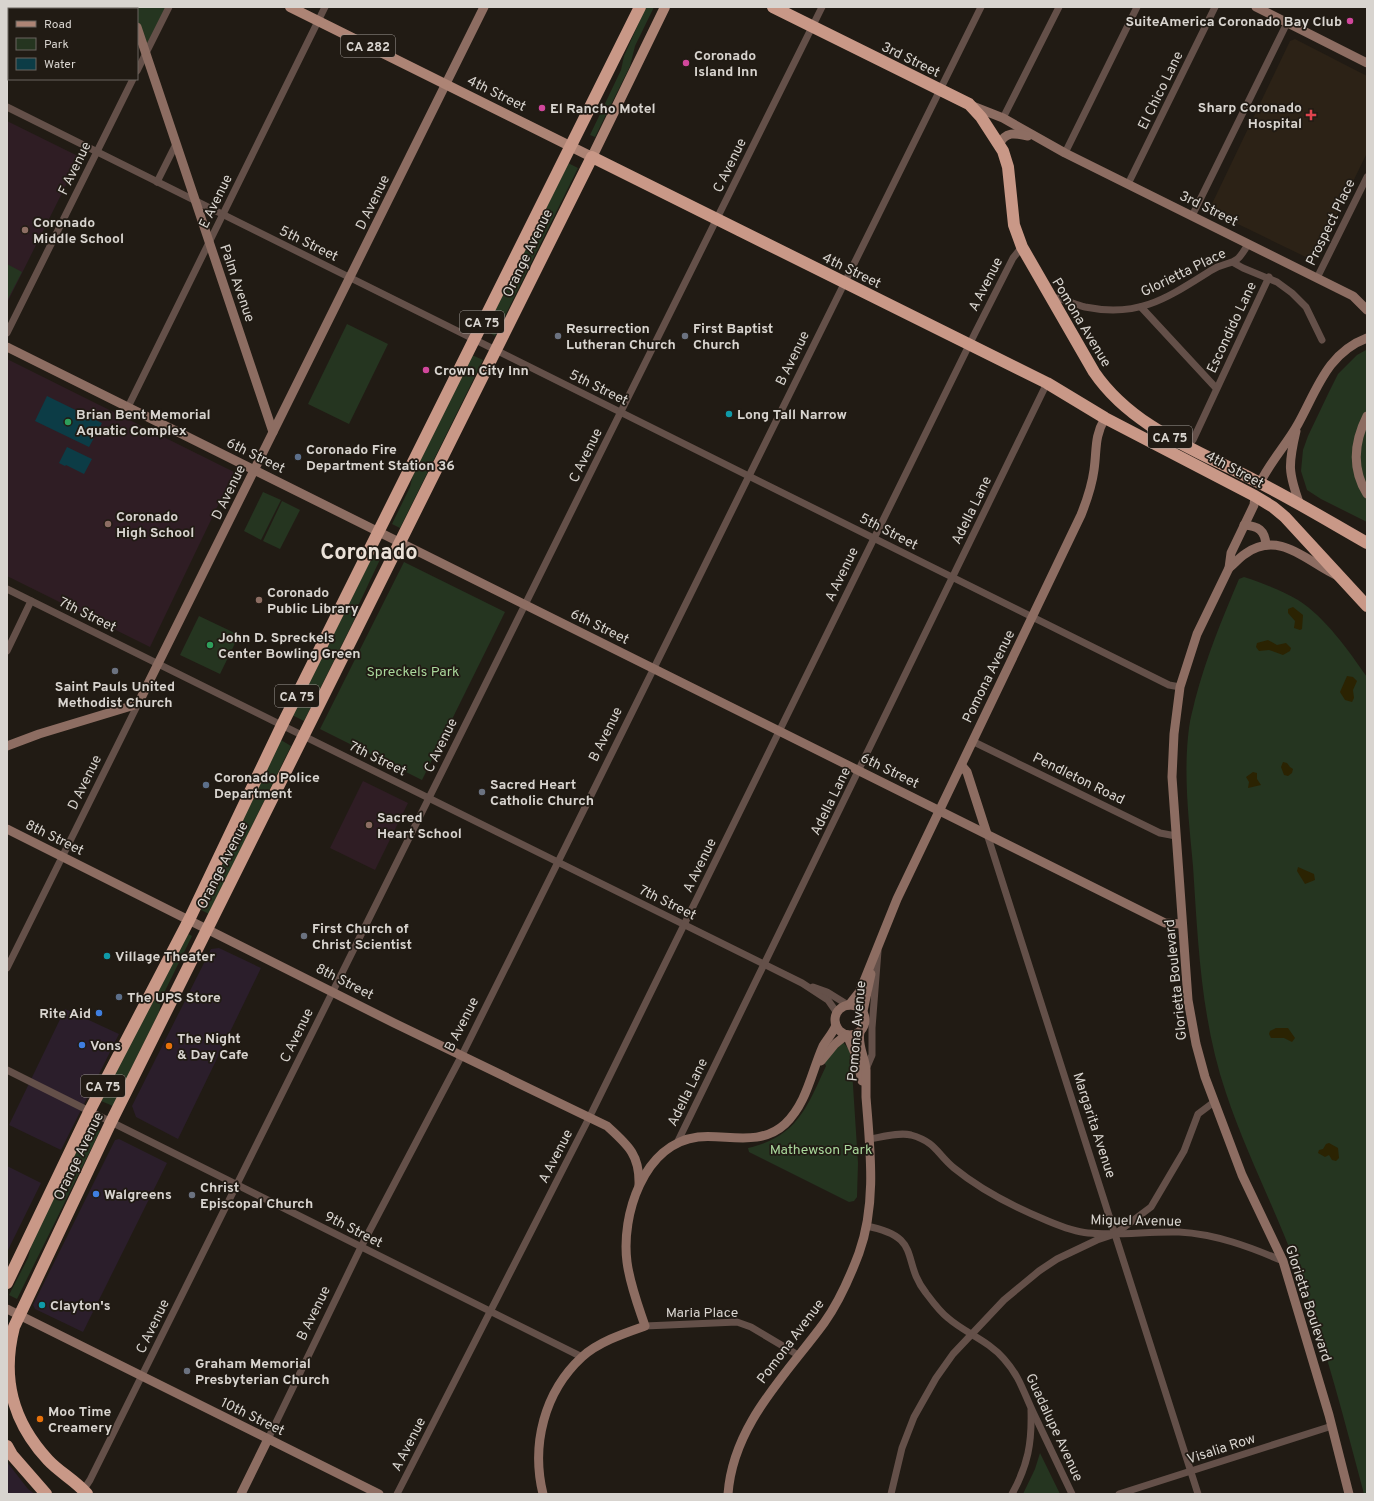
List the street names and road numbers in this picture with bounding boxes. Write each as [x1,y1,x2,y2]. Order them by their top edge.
road number: CA 282 [341,35,395,57]
street label: 3rd Street [878,39,942,82]
street label: El Chico Lane [1135,49,1188,133]
street label: 4th Street [464,73,529,116]
street label: C Avenue [710,136,751,196]
street label: F Avenue [55,139,96,198]
street label: E Avenue [196,172,237,231]
street label: D Avenue [353,172,394,233]
street label: Prospect Place [1303,177,1360,269]
street label: 3rd Street [1176,188,1240,231]
street label: Orange Avenue [500,207,557,301]
street label: 5th Street [276,223,341,266]
street label: Palm Avenue [215,242,258,325]
street label: Glorietta Place [1138,245,1229,301]
street label: 4th Street [819,250,884,293]
street label: A Avenue [965,255,1007,315]
street label: Pomona Avenue [1047,275,1114,371]
street label: Escondido Lane [1204,279,1261,376]
road number: CA 75 [460,311,504,333]
street label: B Avenue [773,329,814,389]
street label: 5th Street [566,367,631,410]
street label: C Avenue [566,426,607,486]
road number: CA 75 [1148,426,1192,448]
street label: 6th Street [223,435,287,478]
street label: 4th Street [1202,448,1266,493]
street label: D Avenue [209,462,250,523]
street label: Adella Lane [949,474,996,548]
street label: 5th Street [856,510,920,554]
street label: A Avenue [822,545,863,605]
street label: 7th Street [56,594,119,636]
street label: 6th Street [567,606,631,649]
street label: Pomona Avenue [960,627,1019,726]
road number: CA 75 [275,685,319,707]
street label: B Avenue [586,705,627,765]
street label: C Avenue [421,716,462,776]
street label: 7th Street [346,738,409,780]
street label: 6th Street [857,750,921,793]
street label: Pendleton Road [1030,750,1127,809]
street label: D Avenue [65,752,106,813]
street label: Adella Lane [808,765,855,839]
street label: 8th Street [22,817,86,860]
street label: Orange Avenue [194,819,253,912]
street label: A Avenue [680,836,721,896]
street label: 7th Street [636,882,699,924]
street label: Glorietta Boulevard [1162,918,1191,1041]
street label: 8th Street [312,960,376,1004]
street label: Pomona Avenue [845,980,870,1082]
street label: B Avenue [441,995,483,1055]
street label: C Avenue [277,1006,318,1066]
street label: Adella Lane [665,1056,712,1130]
street label: Margarita Avenue [1068,1071,1119,1180]
road number: CA 75 [81,1075,125,1097]
street label: Orange Avenue [51,1110,108,1204]
street label: A Avenue [535,1127,577,1187]
street label: 9th Street [321,1208,385,1252]
street label: Miguel Avenue [1090,1212,1182,1231]
street label: Glorietta Boulevard [1281,1243,1334,1364]
street label: B Avenue [294,1284,335,1344]
street label: Pomona Avenue [754,1296,828,1387]
street label: C Avenue [133,1297,174,1357]
street label: Maria Place [666,1305,738,1322]
street label: Guadalupe Avenue [1021,1371,1086,1484]
street label: 10th Street [218,1395,287,1440]
street label: A Avenue [388,1415,430,1475]
street label: Visalia Row [1185,1430,1258,1468]

